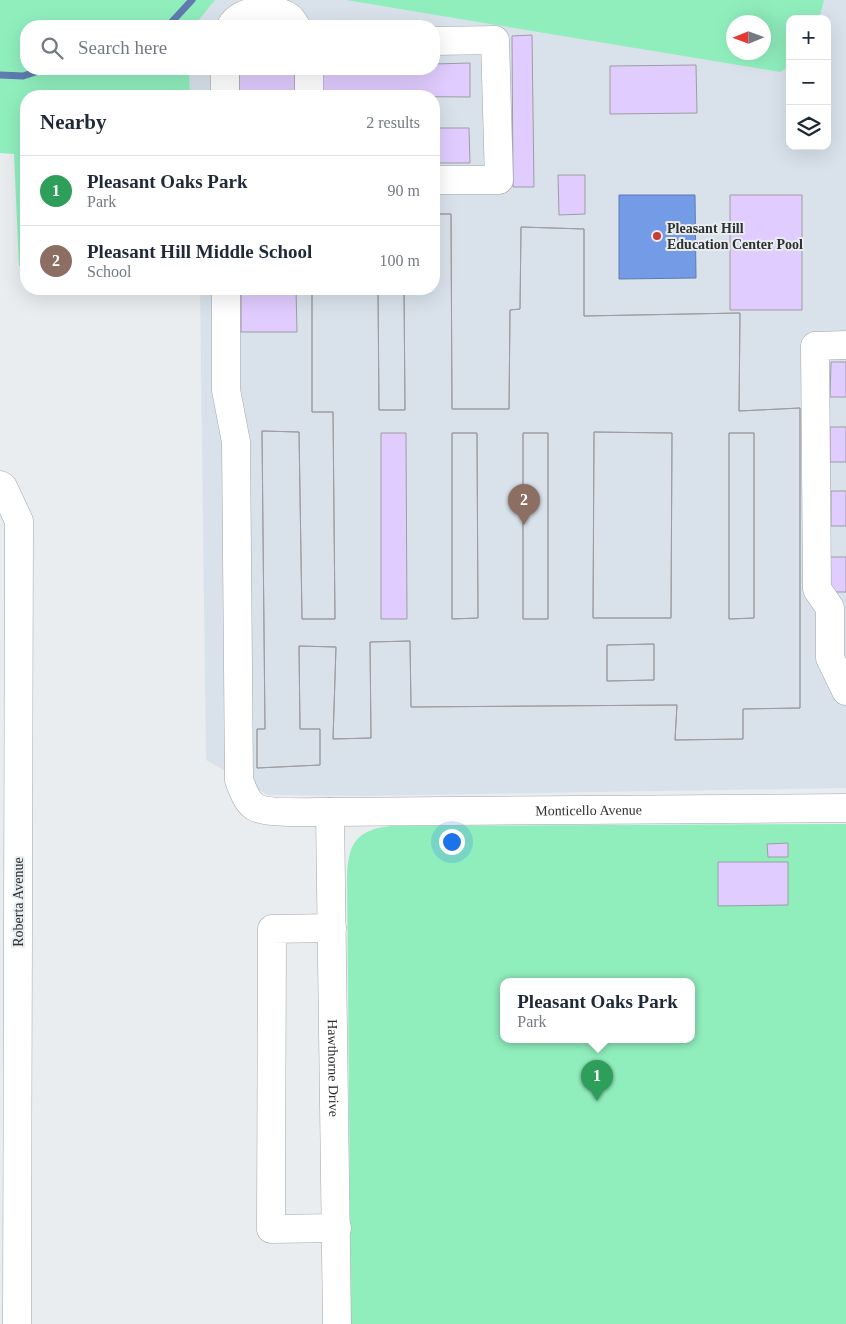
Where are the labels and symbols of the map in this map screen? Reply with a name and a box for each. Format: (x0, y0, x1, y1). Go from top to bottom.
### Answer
north arrow (726, 15, 771, 60)
place label: Pleasant Hill Education Center Pool (667, 221, 803, 252)
marker: Pleasant Hill Education Center Pool (651, 230, 663, 242)
pin: 2 (508, 484, 540, 525)
street label: Monticello Avenue (535, 803, 642, 818)
your location (439, 829, 465, 855)
street label: Roberta Avenue (11, 857, 26, 947)
street label: Hawthorne Drive (325, 1019, 341, 1117)
pin: 1 (581, 1060, 613, 1101)

